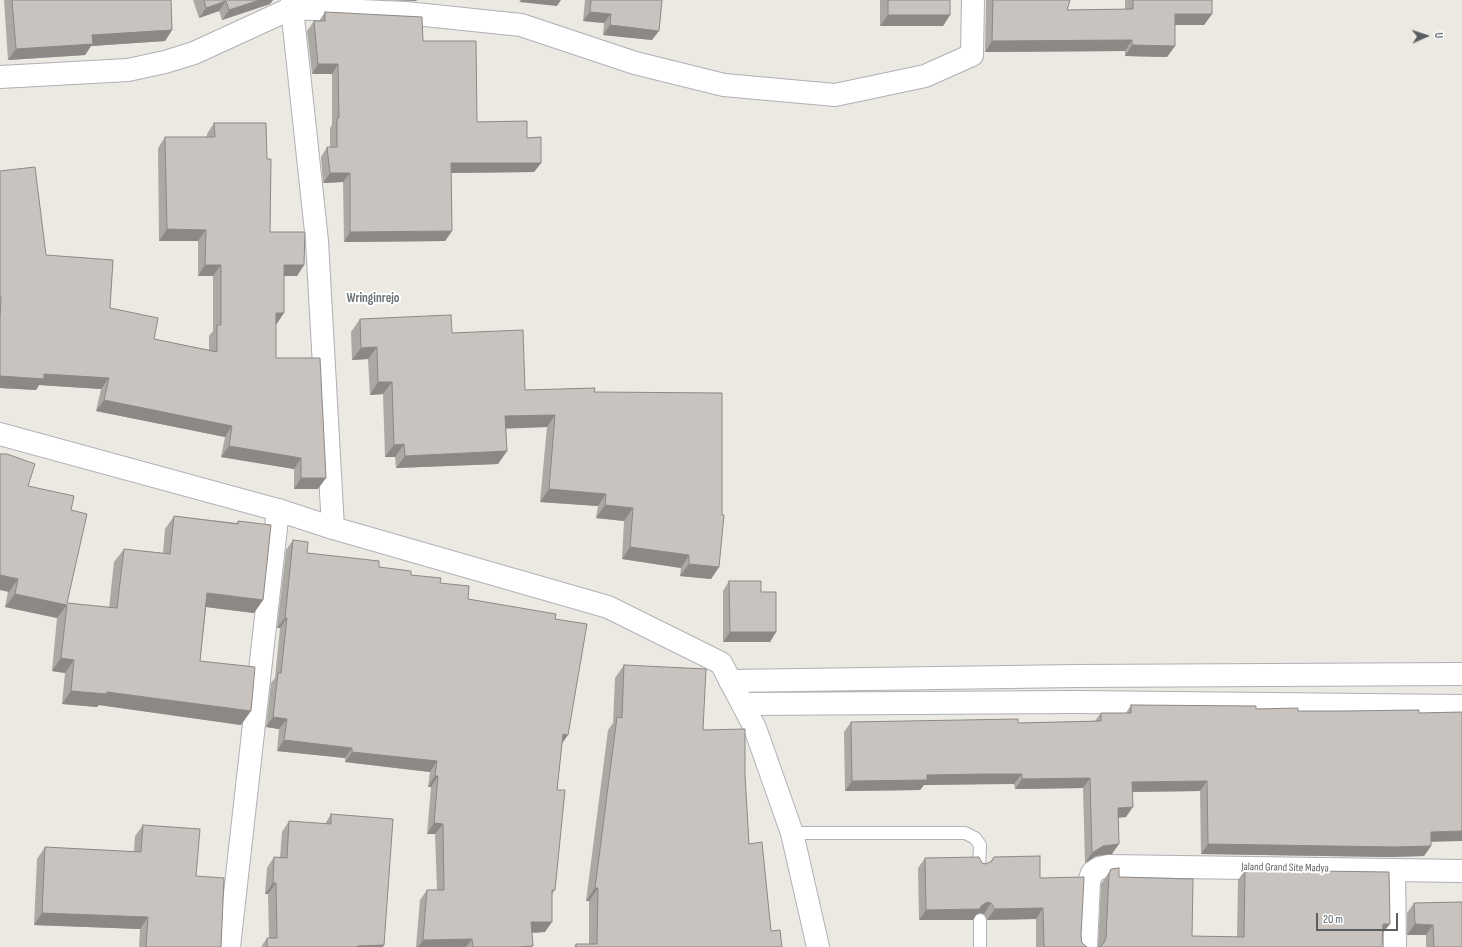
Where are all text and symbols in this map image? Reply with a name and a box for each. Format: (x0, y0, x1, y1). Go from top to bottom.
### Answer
north arrow (1406, 16, 1446, 56)
text: U (1432, 32, 1445, 39)
district label: Wringinrejo (347, 291, 399, 307)
street label: Jaland Grand Site Madya (1241, 861, 1329, 875)
scale bar (1318, 905, 1400, 931)
text: 20 m (1323, 912, 1343, 927)

